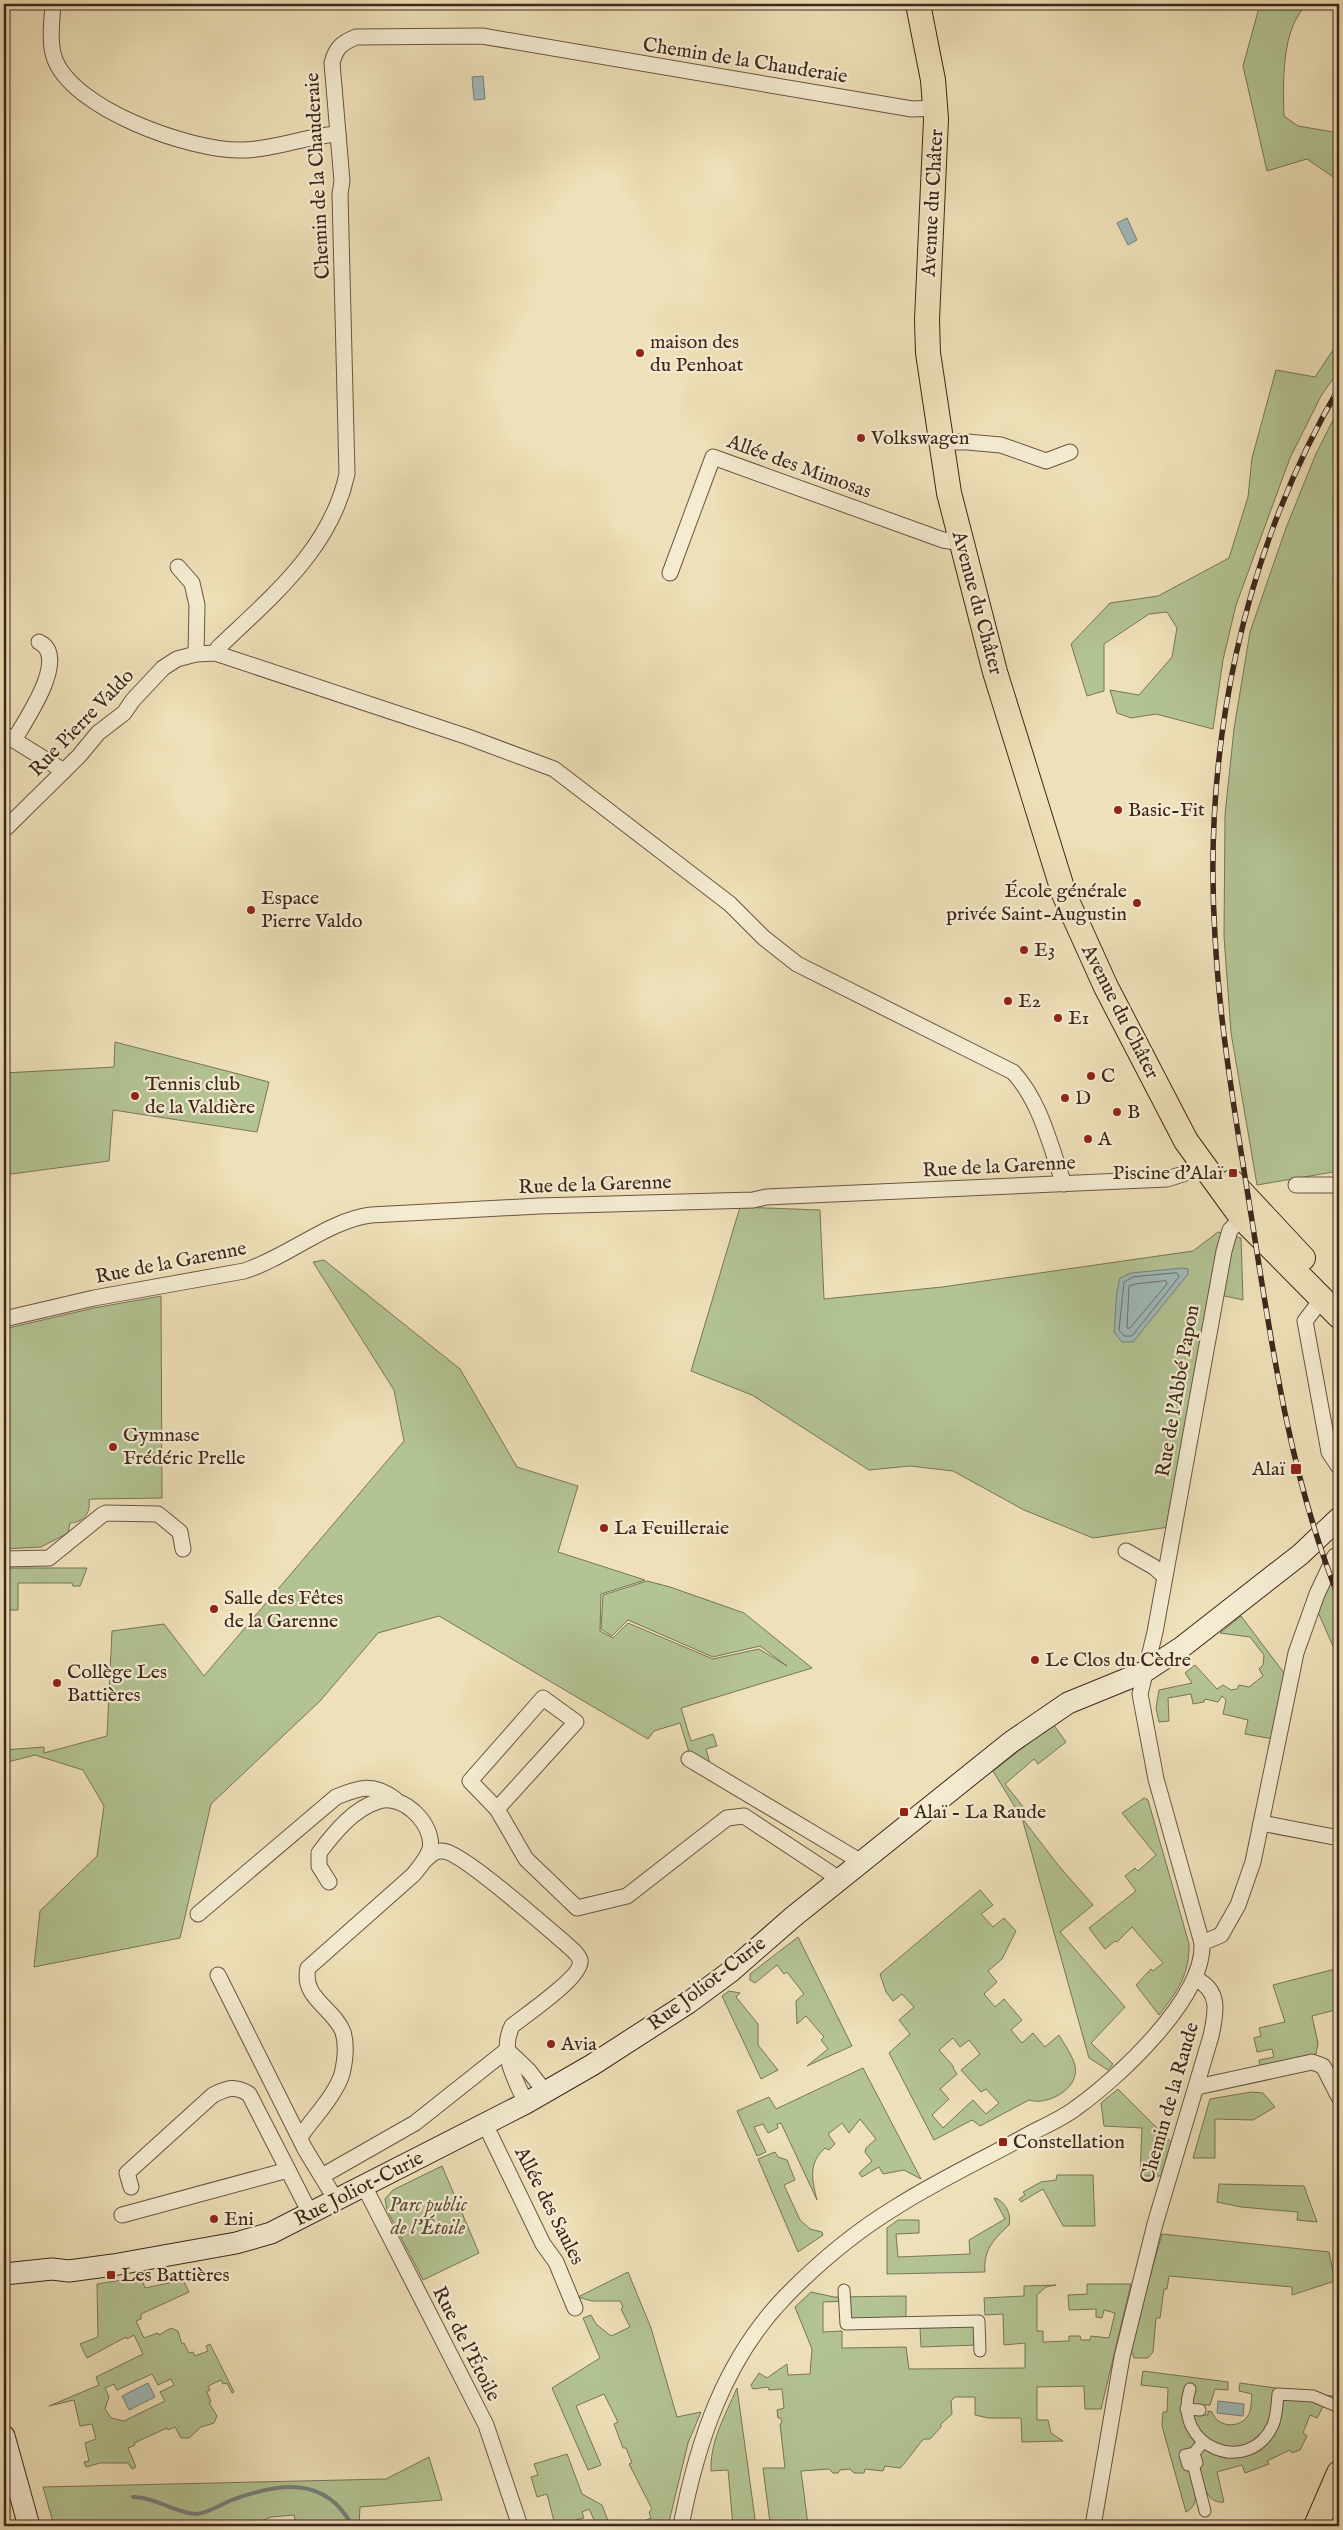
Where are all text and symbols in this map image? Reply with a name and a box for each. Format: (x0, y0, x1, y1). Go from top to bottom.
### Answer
street label: Chemin de la Chauderaie (641, 32, 849, 90)
street label: Chemin de la Chauderaie (300, 72, 336, 280)
street label: Avenue du Châter (917, 128, 949, 278)
place label: maison des du Penhoat (650, 330, 744, 378)
marker: maison des du Penhoat (634, 347, 646, 359)
place label: Volkswagen (870, 426, 970, 451)
street label: Allée des Mimosas (723, 429, 874, 505)
marker: Volkswagen (855, 432, 867, 444)
street label: Avenue du Châter (946, 527, 1008, 678)
street label: Rue Pierre Valdo (24, 664, 140, 782)
place label: Basic-Fit (1128, 798, 1205, 823)
marker: Basic-Fit (1112, 804, 1124, 816)
place label: École générale privée Saint-Augustin (946, 879, 1127, 927)
place label: Espace Pierre Valdo (261, 886, 363, 934)
marker: École générale privée Saint-Augustin (1131, 897, 1143, 909)
marker: Espace Pierre Valdo (245, 904, 257, 916)
place label: E3 (1034, 938, 1055, 963)
street label: Avenue du Châter (1076, 941, 1164, 1083)
marker: E3 (1018, 944, 1030, 956)
place label: E2 (1018, 989, 1041, 1014)
marker: E2 (1002, 995, 1014, 1007)
place label: E1 (1068, 1006, 1089, 1031)
marker: E1 (1052, 1012, 1064, 1024)
place label: C (1101, 1064, 1115, 1088)
marker: C (1085, 1070, 1097, 1082)
place label: Tennis club de la Valdière (145, 1072, 255, 1120)
place label: D (1075, 1086, 1091, 1111)
marker: Tennis club de la Valdière (129, 1090, 141, 1102)
marker: D (1059, 1092, 1071, 1104)
place label: B (1127, 1100, 1140, 1125)
marker: B (1111, 1106, 1123, 1118)
place label: A (1097, 1127, 1112, 1152)
marker: A (1082, 1133, 1094, 1145)
street label: Rue de la Garenne (922, 1151, 1076, 1183)
place label: Piscine d'Alaï (1113, 1161, 1224, 1186)
marker: Piscine d'Alaï (1227, 1167, 1239, 1179)
street label: Rue de la Garenne (518, 1170, 672, 1200)
street label: Rue de la Garenne (93, 1236, 249, 1290)
street label: Rue de l'Abbé Papon (1151, 1303, 1205, 1479)
place label: Gymnase Frédéric Prelle (123, 1423, 246, 1471)
marker: Gymnase Frédéric Prelle (107, 1441, 119, 1453)
place label: Alaï (1251, 1457, 1286, 1482)
marker: Alaï (1289, 1462, 1303, 1476)
place label: La Feuilleraie (614, 1516, 729, 1541)
marker: La Feuilleraie (598, 1522, 610, 1534)
place label: Salle des Fêtes de la Garenne (224, 1586, 343, 1634)
marker: Salle des Fêtes de la Garenne (208, 1603, 220, 1615)
place label: Le Clos du Cèdre (1045, 1648, 1191, 1673)
marker: Le Clos du Cèdre (1029, 1654, 1041, 1666)
place label: Collège Les Battières (67, 1660, 167, 1708)
marker: Collège Les Battières (51, 1677, 63, 1689)
place label: Alaï - La Raude (913, 1800, 1046, 1825)
marker: Alaï - La Raude (898, 1806, 910, 1818)
street label: Rue Joliot-Curie (643, 1931, 771, 2037)
street label: Chemin de la Raude (1135, 2019, 1205, 2187)
place label: Avia (560, 2032, 597, 2057)
marker: Avia (545, 2038, 557, 2050)
place label: Constellation (1013, 2130, 1125, 2155)
marker: Constellation (997, 2136, 1009, 2148)
street label: Allée des Saules (508, 2142, 589, 2269)
street label: Rue Joliot-Curie (290, 2146, 428, 2232)
park label: Parc public de l'Étoile (389, 2193, 468, 2241)
place label: Eni (224, 2207, 254, 2232)
marker: Eni (208, 2213, 220, 2225)
place label: Les Battières (121, 2263, 230, 2288)
marker: Les Battières (105, 2269, 117, 2281)
street label: Rue de l'Étoile (426, 2282, 506, 2406)

